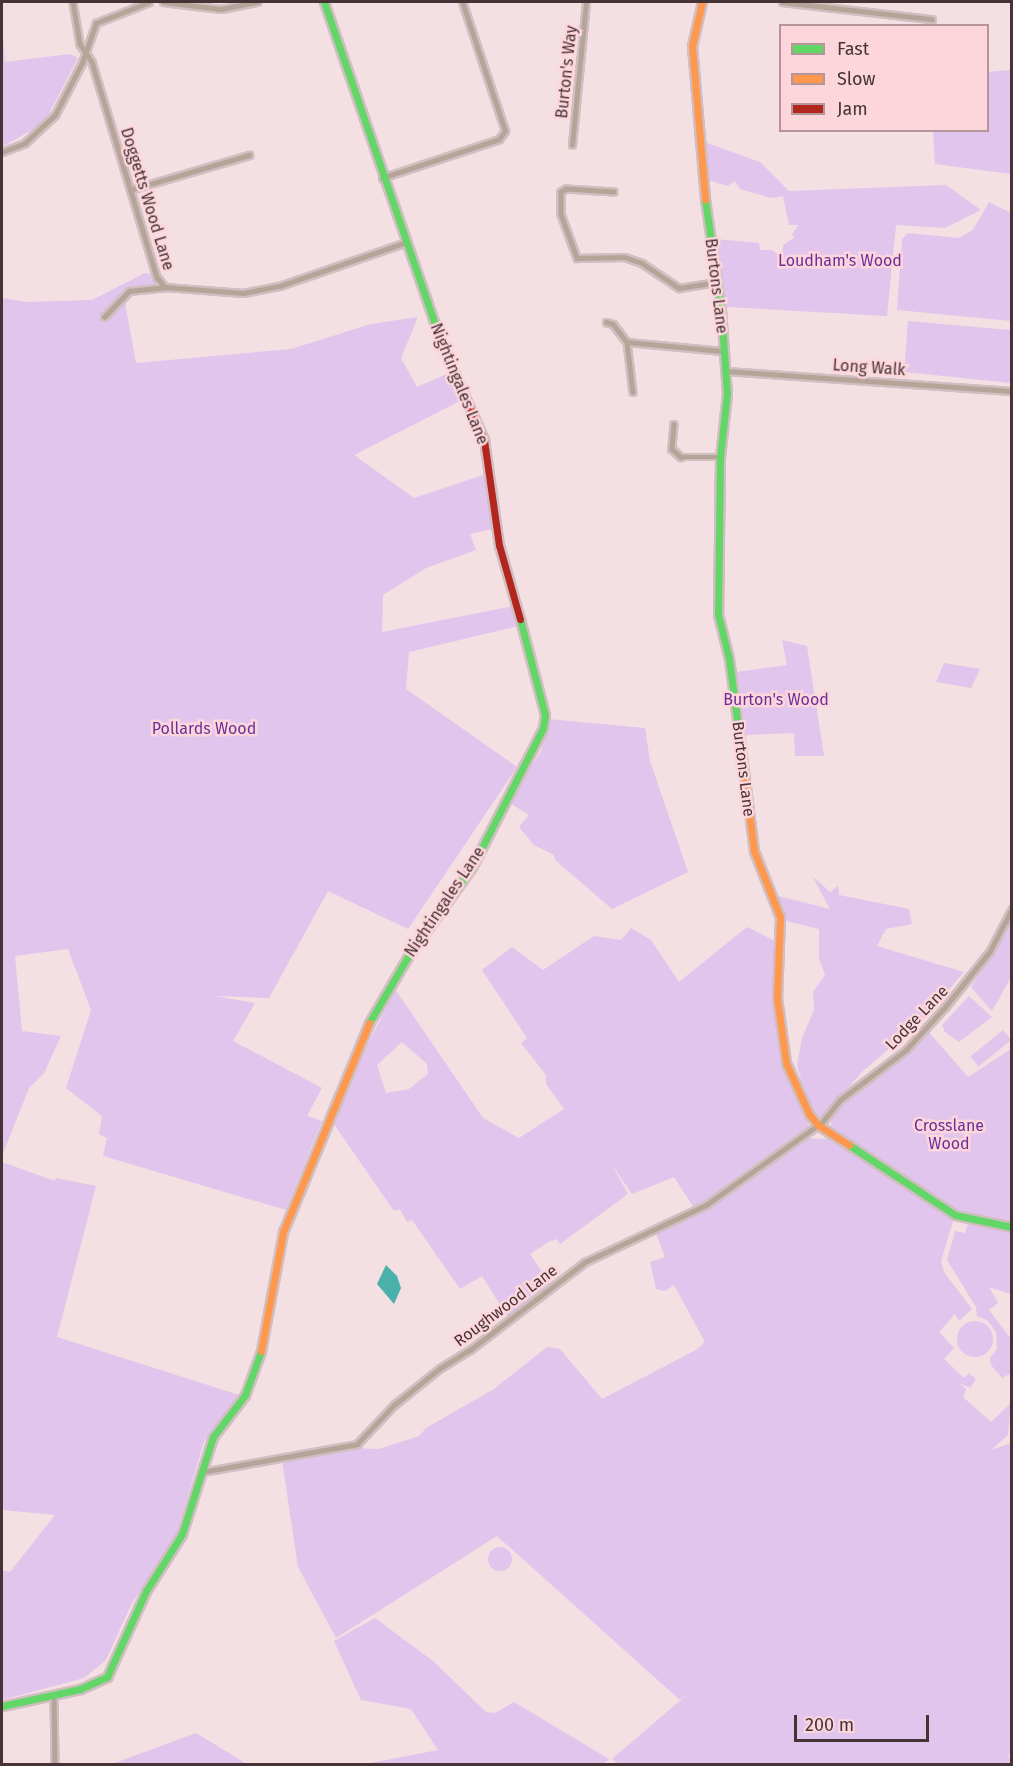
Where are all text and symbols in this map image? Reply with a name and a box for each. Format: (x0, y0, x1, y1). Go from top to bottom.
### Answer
legend (779, 24, 989, 132)
street label: Burton's Way (553, 25, 581, 119)
text: Fast (837, 38, 869, 60)
text: Slow (837, 68, 875, 90)
text: Jam (837, 98, 868, 120)
street label: Doggetts Wood Lane (116, 125, 178, 273)
street label: Burtons Lane (701, 237, 731, 335)
park label: Loudham's Wood (778, 251, 902, 271)
street label: Nightingales Lane (426, 321, 492, 447)
street label: Long Walk (832, 356, 906, 380)
park label: Burton's Wood (723, 690, 829, 710)
park label: Pollards Wood (152, 719, 256, 739)
street label: Burtons Lane (728, 720, 758, 818)
street label: Nightingales Lane (401, 843, 489, 961)
street label: Lodge Lane (882, 982, 952, 1054)
park label: Crosslane Wood (914, 1116, 984, 1154)
street label: Roughwood Lane (451, 1261, 561, 1351)
scale bar (797, 1703, 932, 1741)
text: 200 m (805, 1714, 854, 1736)

